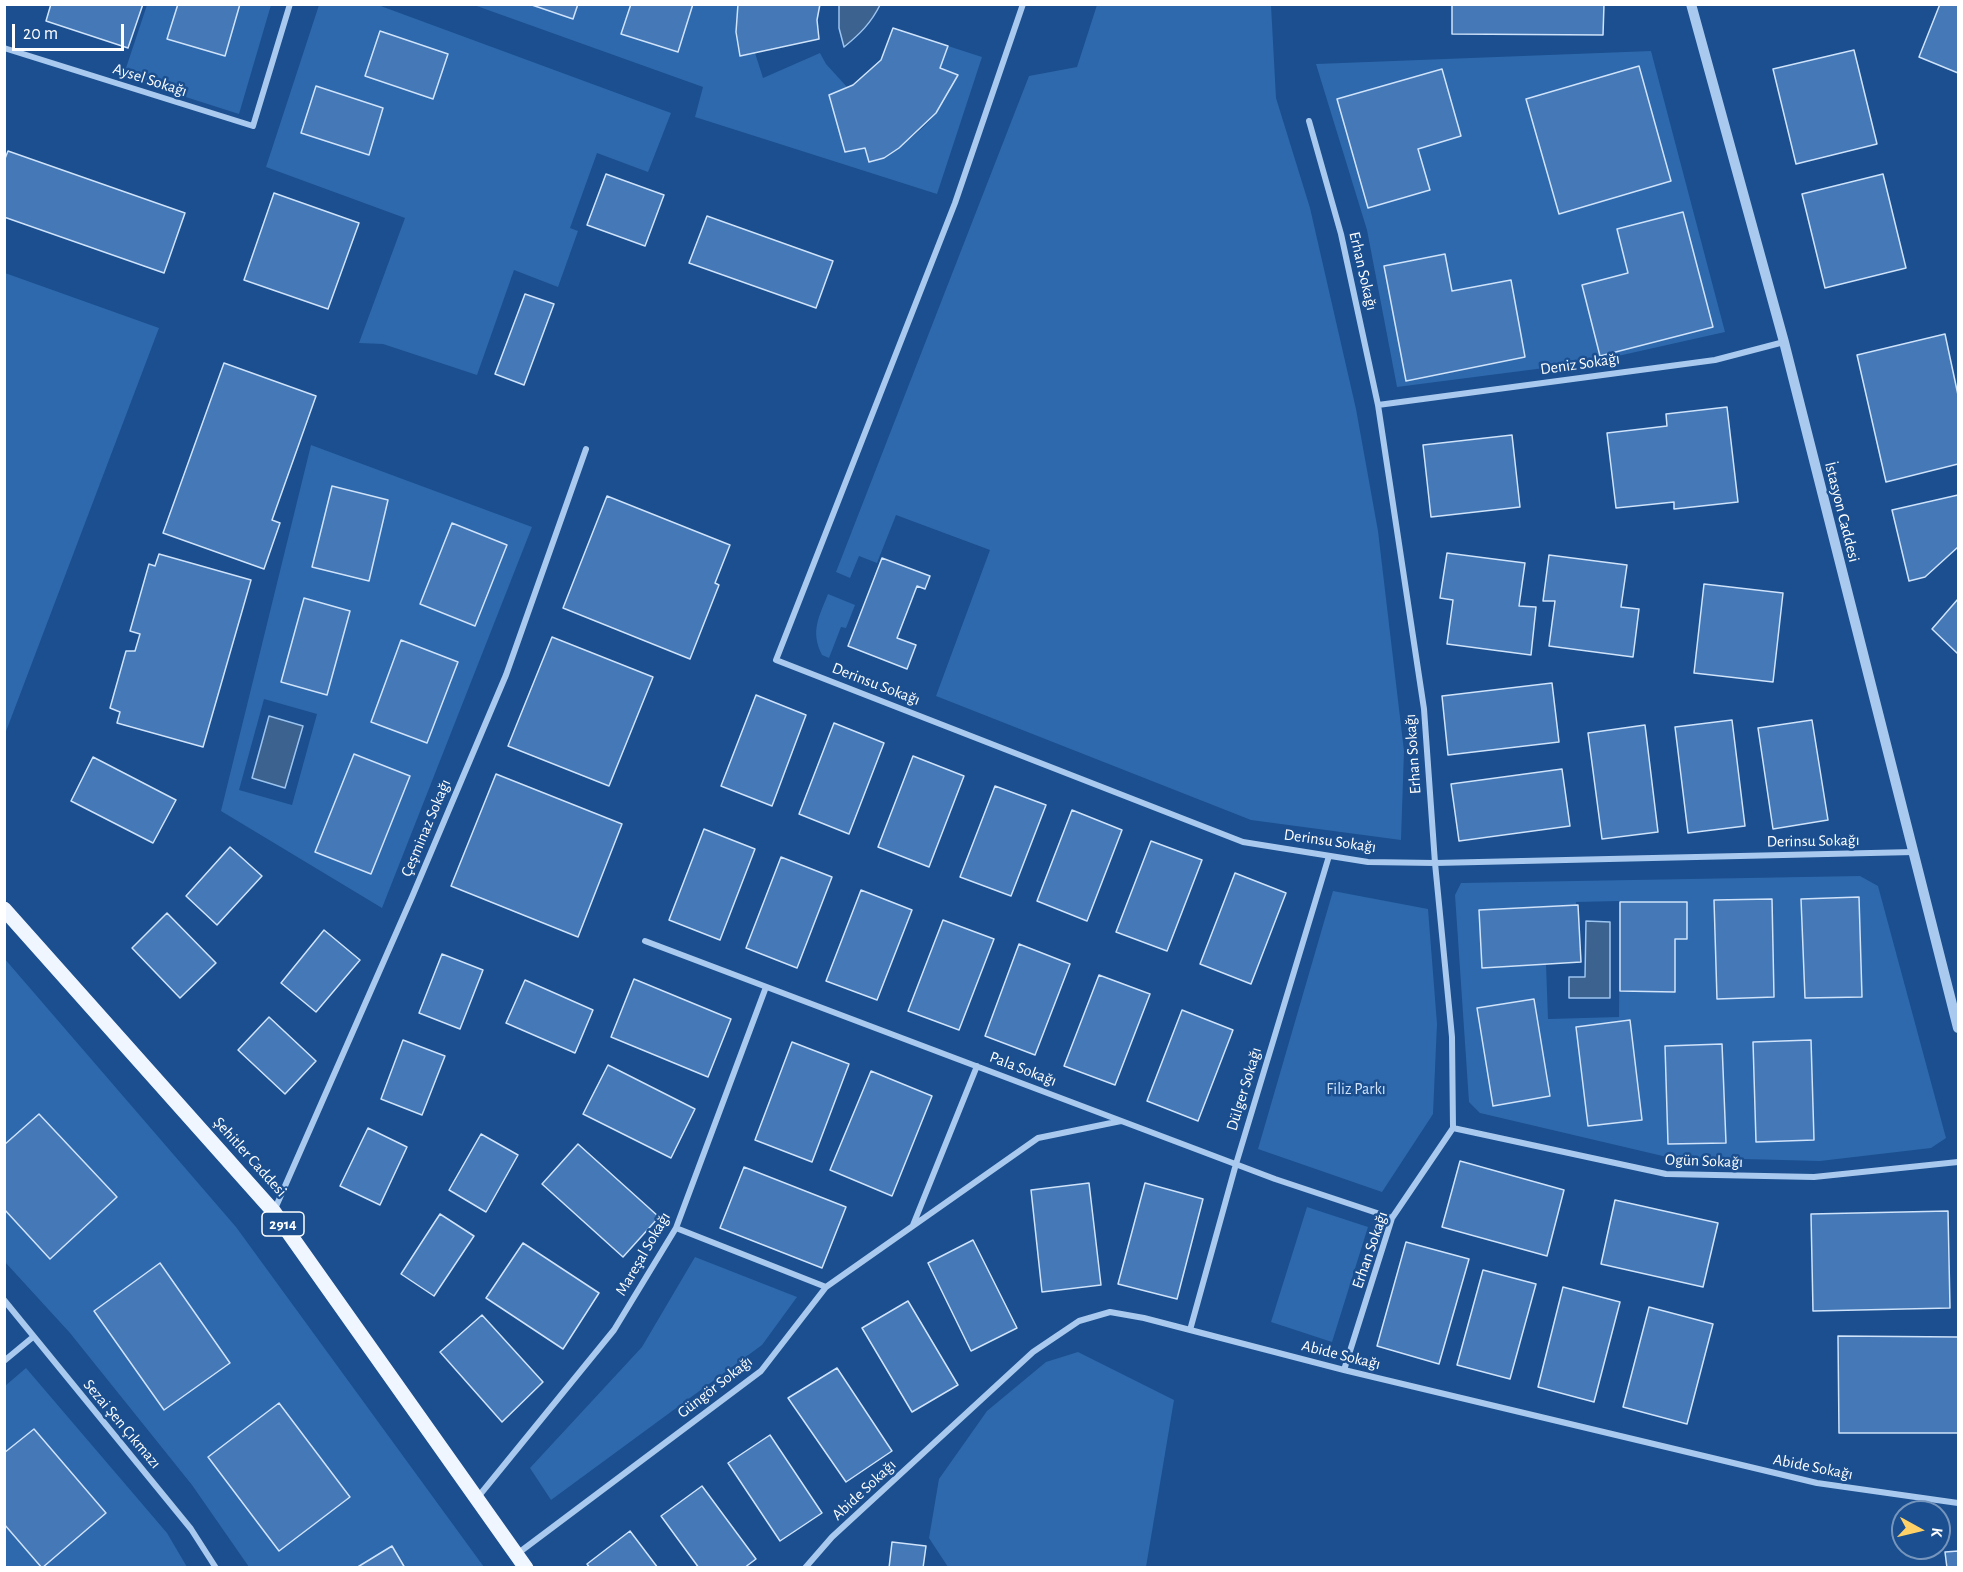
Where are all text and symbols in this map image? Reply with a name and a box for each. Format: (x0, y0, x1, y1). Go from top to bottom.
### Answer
scale bar (15, 12, 128, 50)
text: 20 m (23, 25, 58, 43)
street label: Aysel Sokağı (111, 59, 189, 101)
street label: Erhan Sokağı (1345, 230, 1381, 312)
street label: Deniz Sokağı (1539, 349, 1621, 379)
street label: İstasyon Caddesi (1820, 460, 1864, 564)
street label: Derinsu Sokağı (829, 658, 923, 710)
street label: Erhan Sokağı (1401, 713, 1425, 795)
street label: Çeşminaz Sokağı (397, 776, 455, 880)
street label: Derinsu Sokağı (1283, 825, 1377, 857)
street label: Derinsu Sokağı (1766, 831, 1860, 851)
street label: Dülger Sokağı (1222, 1045, 1266, 1133)
street label: Pala Sokağı (987, 1047, 1059, 1091)
park label: Filiz Parkı (1326, 1079, 1386, 1099)
street label: Şehitler Caddesi (209, 1113, 291, 1201)
street label: Ogün Sokağı (1665, 1150, 1743, 1172)
street label: Mareşal Sokağı (611, 1209, 675, 1299)
street label: Erhan Sokağı (1348, 1209, 1392, 1291)
road number: 2914 (262, 1212, 304, 1236)
street label: Abide Sokağı (1299, 1336, 1383, 1374)
street label: Güngör Sokağı (674, 1352, 756, 1422)
street label: Sezai Şen Çıkmazı (79, 1375, 165, 1473)
street label: Abide Sokağı (1772, 1450, 1854, 1484)
street label: Abide Sokağı (828, 1455, 900, 1525)
north arrow (1891, 1500, 1951, 1560)
text: K (1928, 1526, 1945, 1538)

